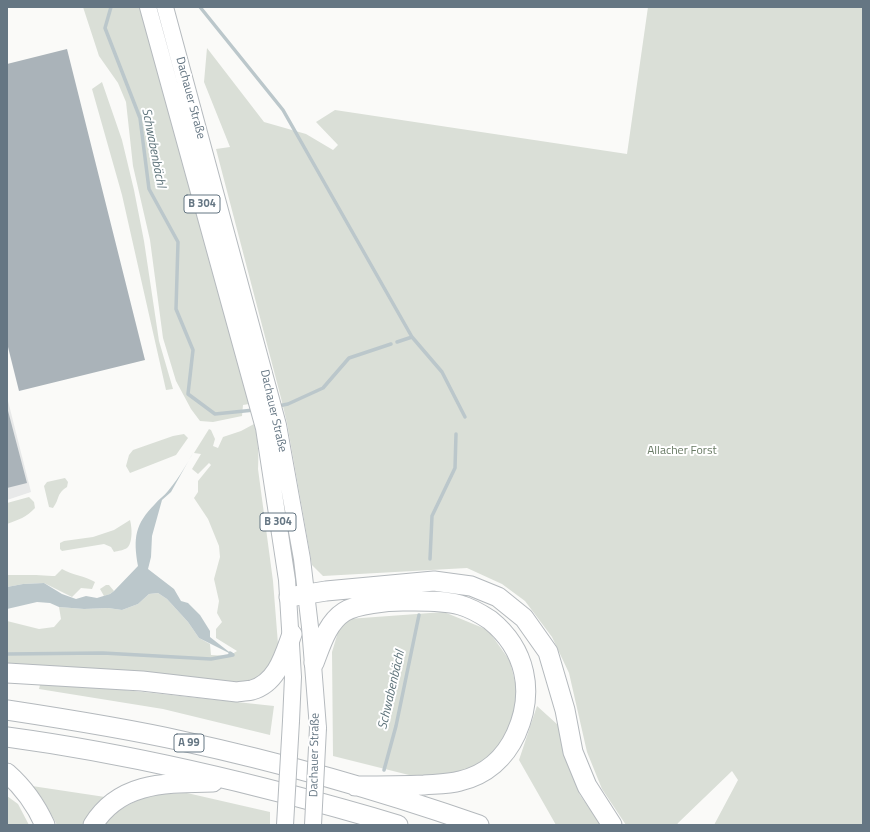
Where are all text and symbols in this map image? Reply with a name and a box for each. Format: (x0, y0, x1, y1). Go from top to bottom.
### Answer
street label: Dachauer Straße (172, 55, 208, 141)
water label: Schwabenbächl (138, 107, 168, 189)
road number: B 304 (184, 195, 220, 213)
street label: Dachauer Straße (256, 368, 290, 454)
park label: Allacher Forst (647, 444, 717, 458)
road number: B 304 (260, 513, 296, 531)
water label: Schwabenbächl (375, 649, 409, 731)
street label: Dachauer Straße (307, 713, 323, 797)
road number: A 99 (174, 734, 204, 752)

